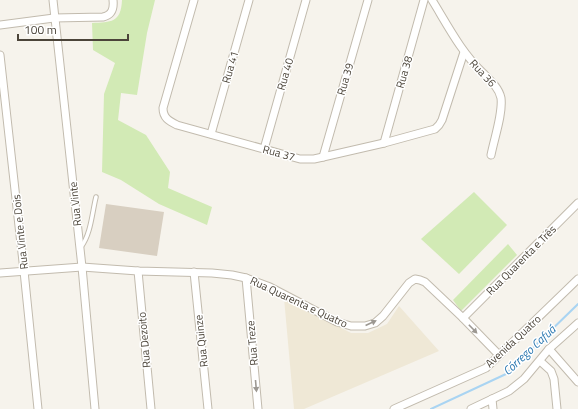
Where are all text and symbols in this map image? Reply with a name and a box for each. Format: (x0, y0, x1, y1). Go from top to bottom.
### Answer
scale bar (18, 16, 128, 42)
text: 100 m (24, 20, 57, 39)
street label: Rua 41 (218, 49, 242, 85)
street label: Rua 38 (392, 54, 416, 90)
street label: Rua 40 (273, 56, 297, 92)
street label: Rua 36 (466, 56, 500, 90)
street label: Rua 39 (333, 61, 357, 97)
street label: Rua 37 (261, 141, 297, 165)
street label: Rua Vinte (65, 181, 85, 227)
street label: Rua Vinte e Dois (8, 194, 32, 270)
street label: Rua Quarenta e Três (482, 221, 560, 299)
street label: Rua Quarenta e Quatro (248, 272, 351, 332)
street label: Rua Dezoito (134, 311, 154, 369)
street label: Avenida Quatro (482, 311, 545, 371)
street label: Rua Quinze (190, 314, 212, 368)
street label: Rua Treze (242, 319, 262, 366)
one-way arrow (366, 320, 377, 326)
water label: Córrego Cafuá (498, 320, 561, 380)
one-way arrow (468, 324, 478, 334)
one-way arrow (252, 380, 259, 392)

